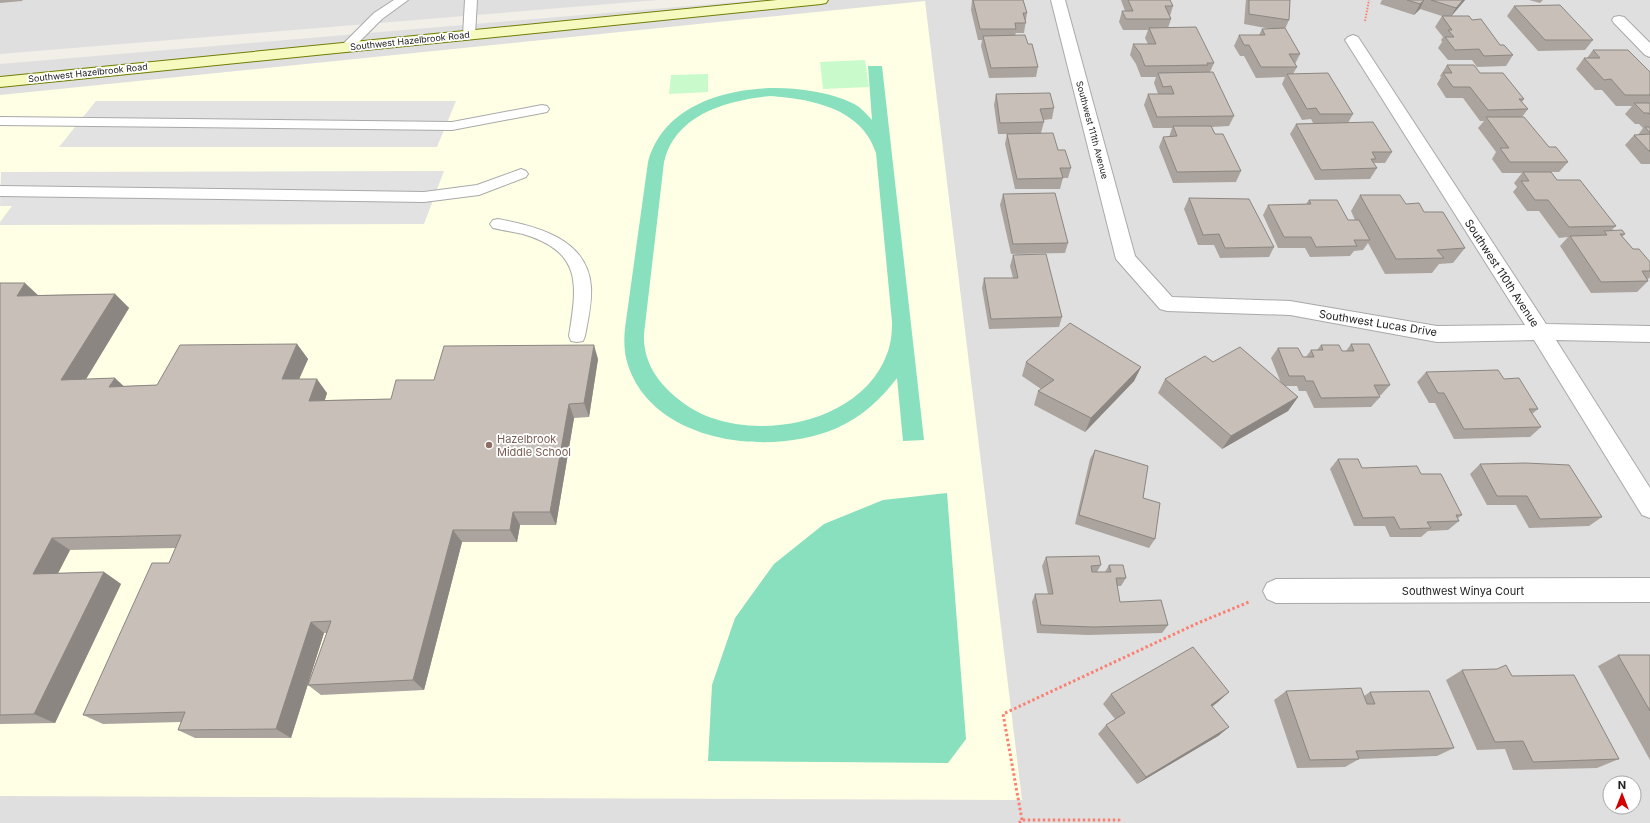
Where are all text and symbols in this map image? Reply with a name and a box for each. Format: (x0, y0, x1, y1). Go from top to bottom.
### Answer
street label: Southwest Hazelbrook Road (350, 29, 470, 52)
street label: Southwest Hazelbrook Road (28, 61, 148, 84)
street label: Southwest 111th Avenue (1074, 80, 1111, 180)
street label: Southwest 110th Avenue (1462, 216, 1542, 330)
street label: Southwest Lucas Drive (1318, 307, 1438, 339)
place label: Hazelbrook Middle School (497, 432, 571, 459)
marker: Hazelbrook Middle School (484, 440, 494, 450)
street label: Southwest Winya Court (1402, 584, 1525, 598)
north arrow (1602, 775, 1642, 815)
text: N (1618, 778, 1626, 792)

